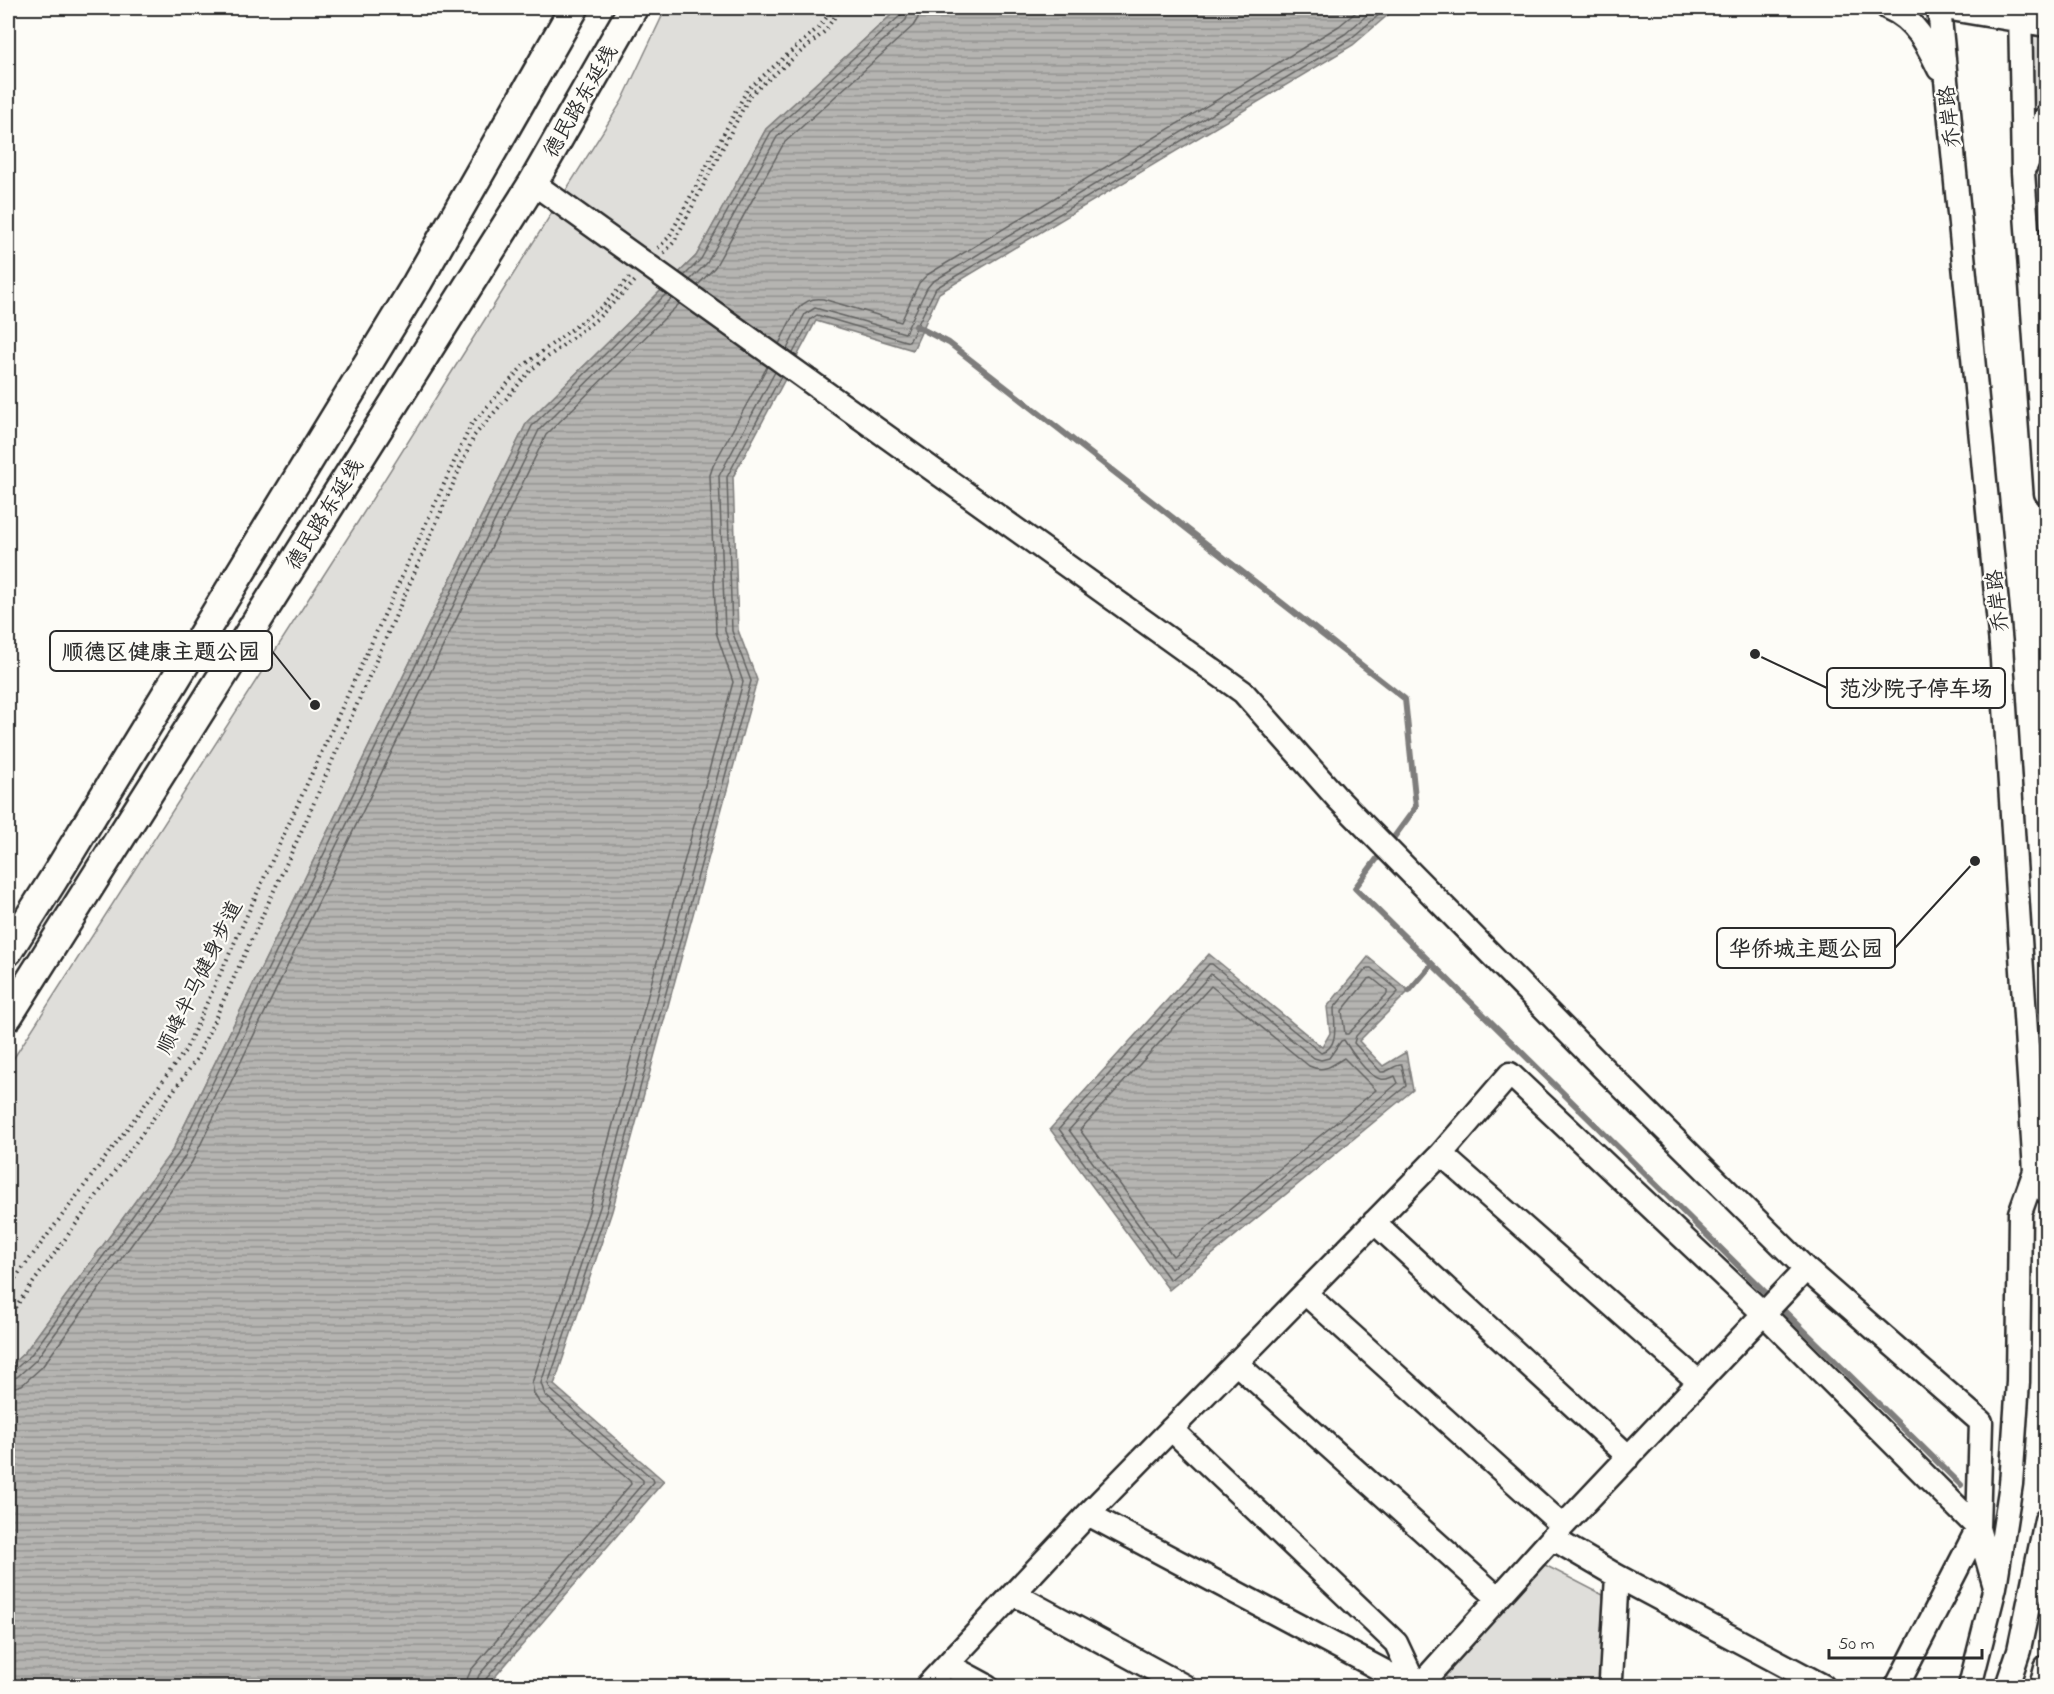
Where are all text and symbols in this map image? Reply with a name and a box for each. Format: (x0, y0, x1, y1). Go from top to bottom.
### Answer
street label: 德民路东延线 (537, 40, 626, 164)
street label: 乔岸路 (1933, 84, 1969, 150)
street label: 德民路东延线 (280, 454, 372, 576)
street label: 乔岸路 (1981, 568, 2017, 634)
callout: 顺德区健康主题公园 (50, 631, 272, 671)
text: 顺德区健康主题公园 (62, 638, 260, 670)
callout: 范沙院子停车场 (1827, 668, 2005, 708)
text: 范沙院子停车场 (1839, 675, 1993, 707)
street label: 顺峰半马健身步道 (150, 896, 251, 1060)
callout: 华侨城主题公园 (1717, 928, 1895, 968)
text: 华侨城主题公园 (1729, 935, 1883, 967)
scale bar (1829, 1622, 1982, 1660)
text: 50 m (1838, 1632, 1875, 1658)

